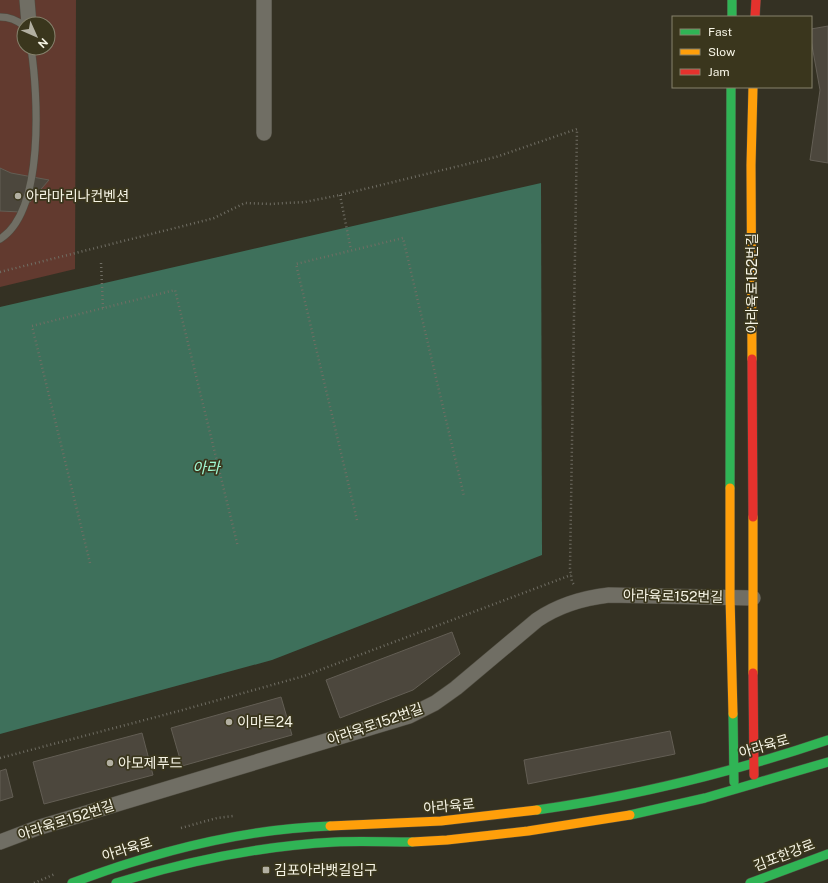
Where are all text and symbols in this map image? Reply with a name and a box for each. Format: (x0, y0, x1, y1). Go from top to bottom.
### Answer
north arrow (16, 16, 56, 56)
legend (672, 16, 812, 88)
text: Fast (708, 25, 733, 39)
text: N (36, 36, 50, 50)
text: Slow (708, 45, 736, 59)
text: Jam (708, 65, 730, 79)
place label: 아라마리나컨벤션 (26, 188, 129, 204)
marker: 아라마리나컨벤션 (13, 191, 23, 201)
street label: 아라육로152번길 (744, 233, 760, 333)
water label: 아라 (192, 459, 222, 476)
street label: 아라육로152번길 (623, 587, 723, 605)
street label: 아라육로152번길 (325, 700, 425, 748)
place label: 이마트24 (237, 714, 293, 730)
marker: 이마트24 (224, 717, 234, 727)
street label: 아라육로 (737, 731, 791, 761)
place label: 아모제푸드 (118, 755, 183, 771)
marker: 아모제푸드 (105, 758, 115, 768)
street label: 아라육로 (423, 796, 475, 816)
street label: 아라육로152번길 (16, 797, 116, 843)
street label: 아라육로 (100, 834, 154, 864)
street label: 김포한강로 (751, 836, 817, 874)
place label: 김포아라뱃길입구 (274, 862, 377, 878)
marker: 김포아라뱃길입구 (261, 865, 271, 875)

